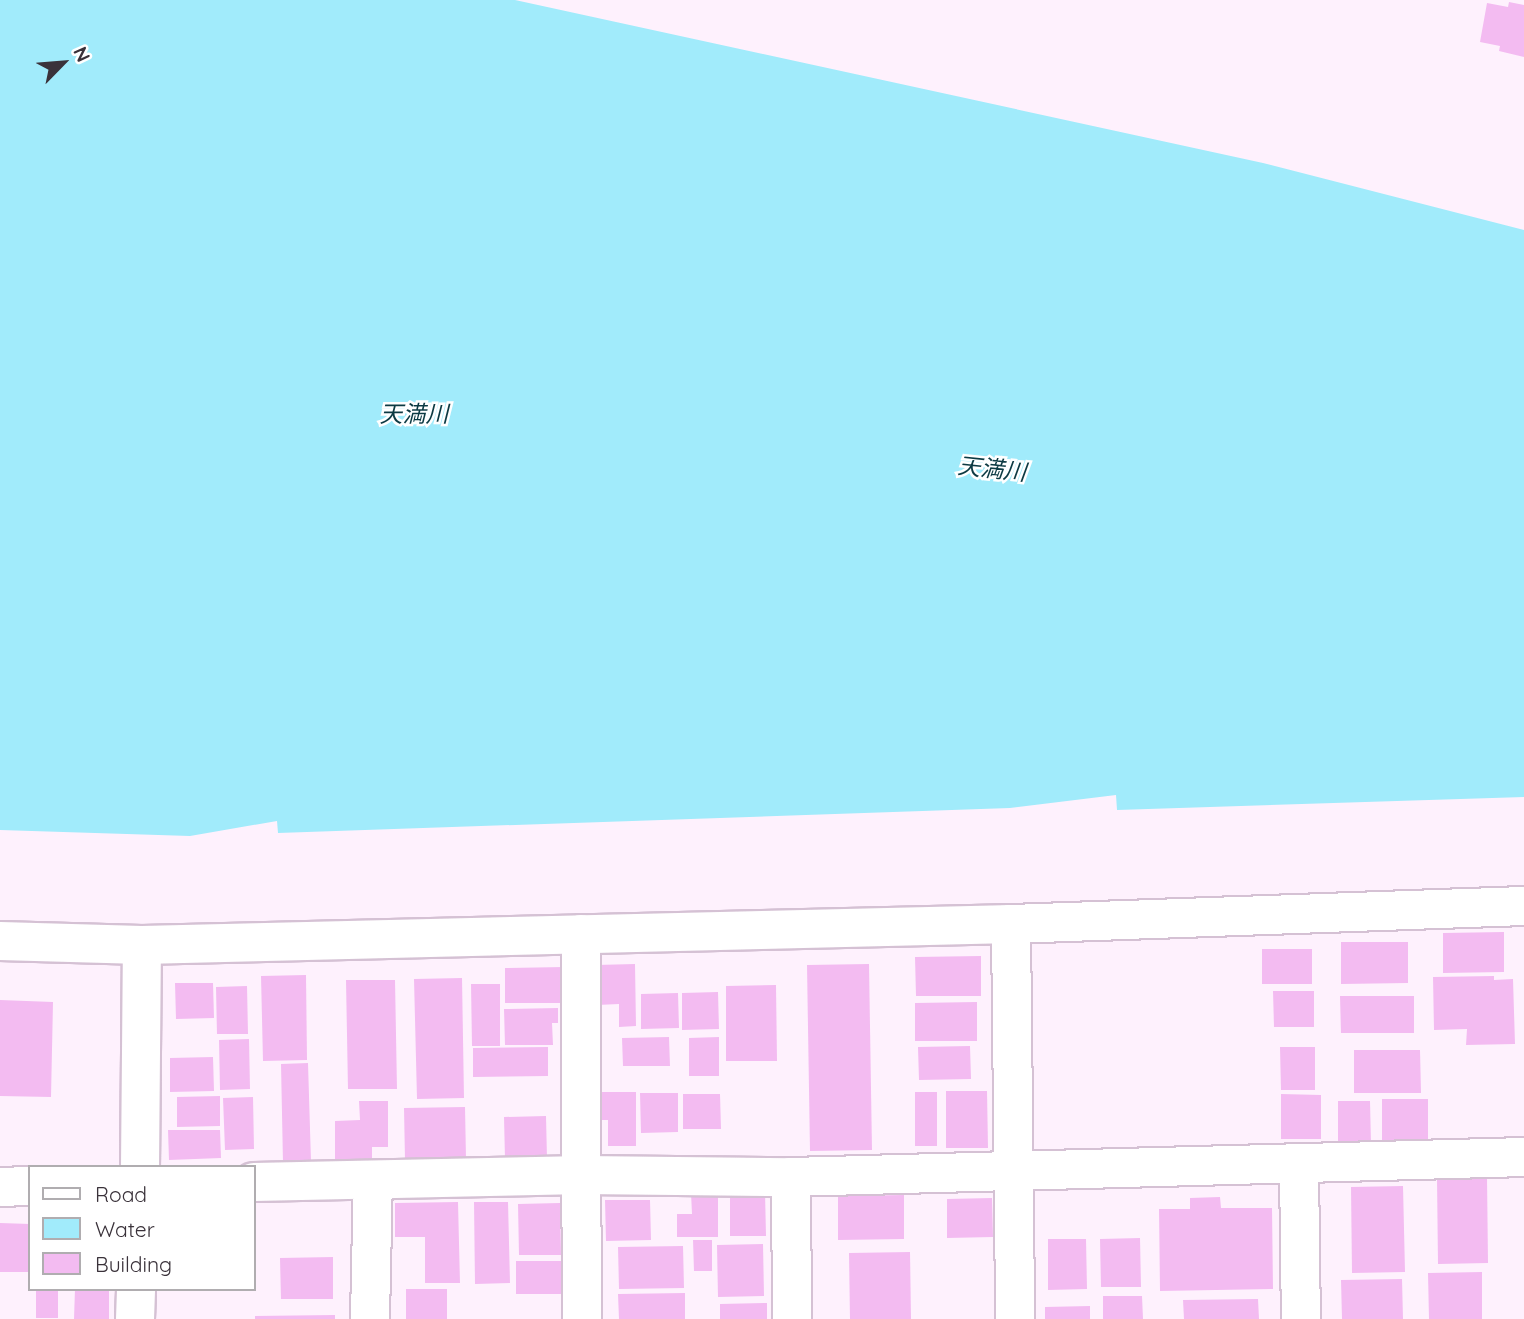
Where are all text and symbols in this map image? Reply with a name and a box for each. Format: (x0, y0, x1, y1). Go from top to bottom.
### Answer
north arrow (28, 28, 98, 98)
text: N (68, 43, 96, 66)
water label: 天満川 (380, 400, 448, 428)
water label: 天満川 (956, 452, 1028, 486)
legend (28, 1165, 256, 1291)
text: Road (95, 1181, 147, 1207)
text: Water (95, 1216, 155, 1242)
text: Building (95, 1251, 172, 1277)

